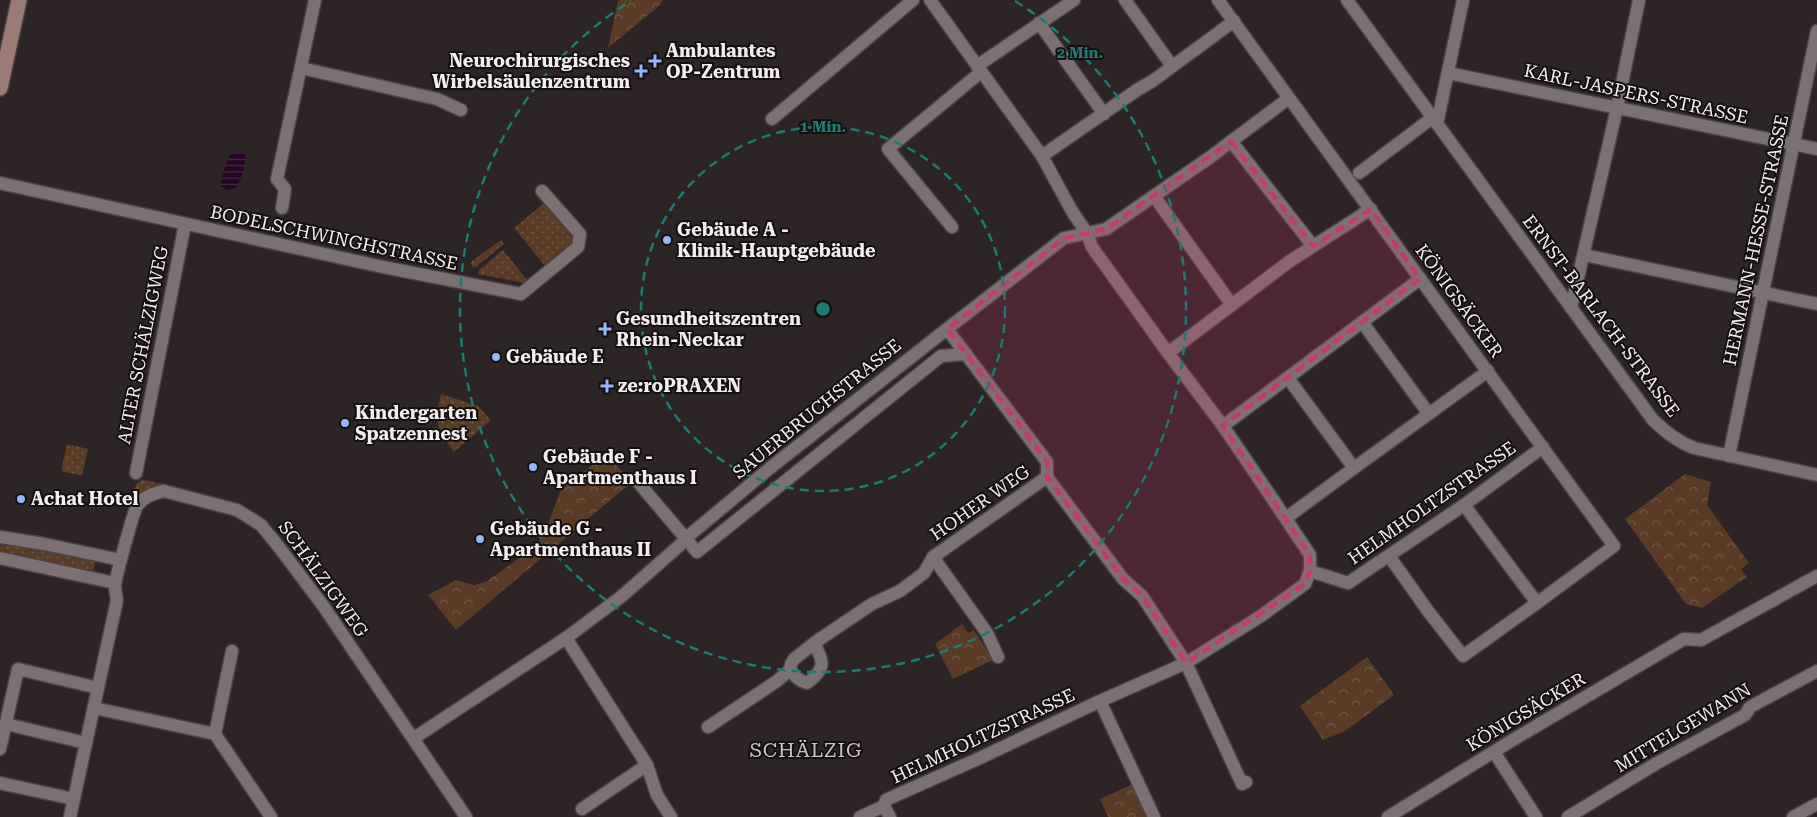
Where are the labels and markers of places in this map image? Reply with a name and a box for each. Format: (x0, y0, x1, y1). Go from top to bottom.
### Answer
place label: Ambulantes OP-Zentrum (666, 40, 781, 82)
place label: Neurochirurgisches Wirbelsäulenzentrum (432, 50, 631, 92)
marker: Ambulantes OP-Zentrum (648, 54, 662, 68)
marker: Neurochirurgisches Wirbelsäulenzentrum (634, 64, 648, 78)
place label: Gebäude A - Klinik-Hauptgebäude (677, 219, 876, 261)
marker: Gebäude A - Klinik-Hauptgebäude (661, 234, 673, 246)
centre of rings (814, 300, 832, 318)
place label: Gesundheitszentren Rhein-Neckar (616, 308, 801, 350)
marker: Gesundheitszentren Rhein-Neckar (598, 322, 612, 336)
place label: Gebäude E (506, 346, 604, 367)
marker: Gebäude E (490, 351, 502, 363)
place label: ze:roPRAXEN (618, 375, 741, 396)
marker: ze:roPRAXEN (600, 379, 614, 393)
place label: Kindergarten Spatzennest (355, 402, 477, 444)
marker: Kindergarten Spatzennest (339, 417, 351, 429)
place label: Gebäude F - Apartmenthaus I (543, 446, 697, 488)
marker: Gebäude F - Apartmenthaus I (527, 461, 539, 473)
place label: Achat Hotel (31, 488, 138, 509)
marker: Achat Hotel (15, 493, 27, 505)
place label: Gebäude G - Apartmenthaus II (490, 518, 651, 560)
marker: Gebäude G - Apartmenthaus II (474, 533, 486, 545)

